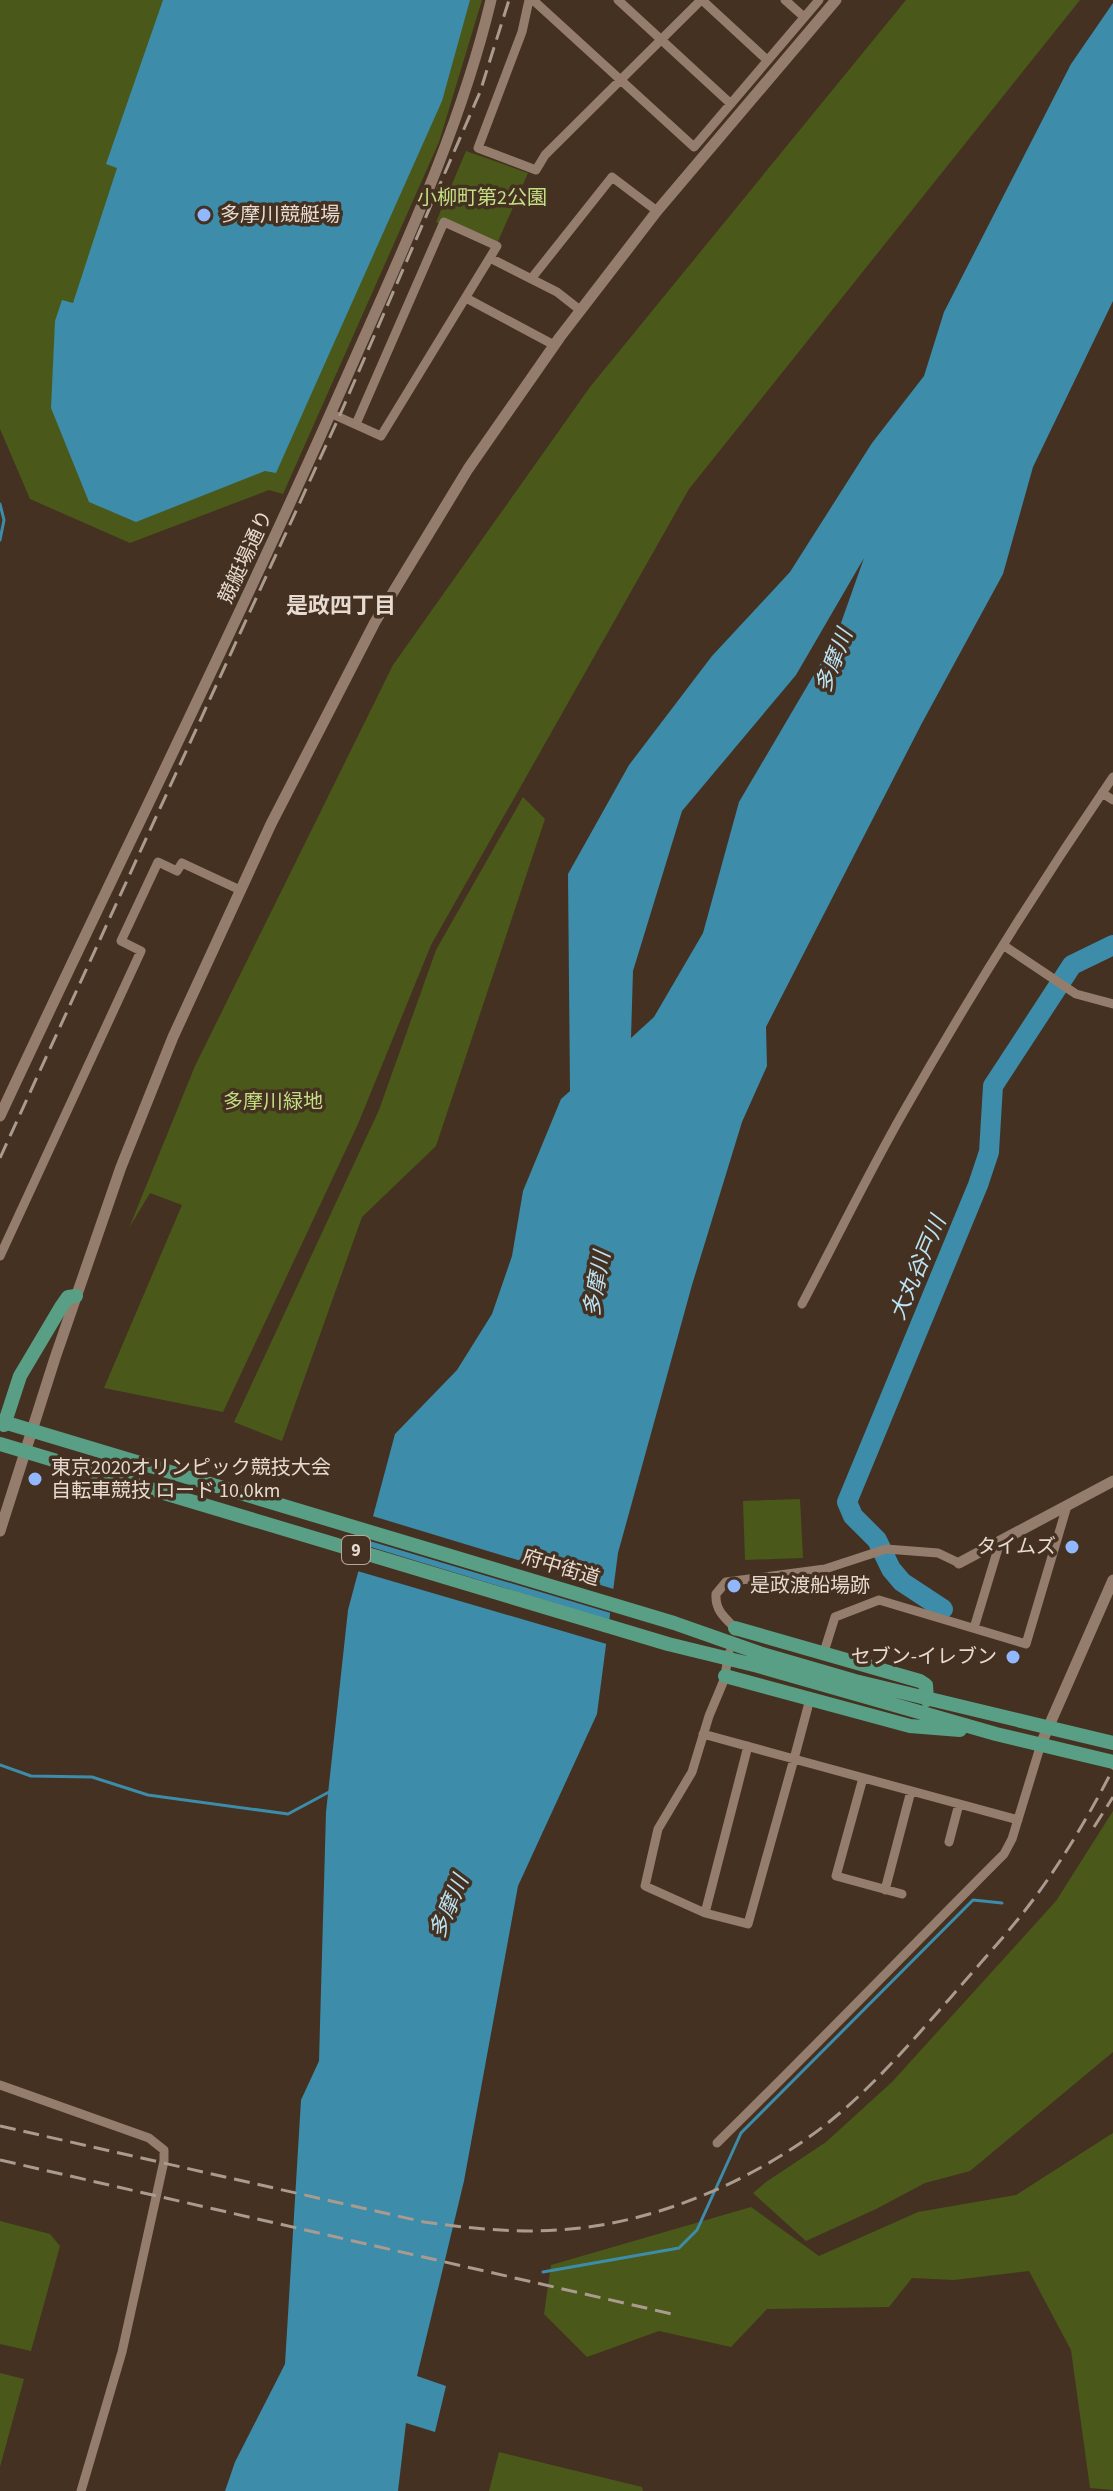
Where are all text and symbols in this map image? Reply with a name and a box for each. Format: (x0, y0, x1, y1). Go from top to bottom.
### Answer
park label: 小柳町第2公園 (417, 184, 547, 212)
place label: 多摩川競艇場 (220, 201, 340, 229)
marker: 多摩川競艇場 (195, 206, 213, 224)
street label: 競艇場通り (212, 506, 280, 608)
district label: 是政四丁目 (286, 590, 396, 622)
water label: 多摩川 (807, 623, 861, 698)
park label: 多摩川緑地 (223, 1088, 323, 1116)
water label: 大丸谷戸川 (882, 1209, 955, 1325)
water label: 多摩川 (576, 1247, 619, 1319)
place label: 東京2020オリンピック競技大会 自転車競技 ロード 10.0km (51, 1454, 331, 1505)
marker: 東京2020オリンピック競技大会 自転車競技 ロード 10.0km (26, 1470, 44, 1488)
place label: タイムズ (976, 1533, 1056, 1561)
road number: 9 (342, 1536, 370, 1564)
marker: タイムズ (1063, 1538, 1081, 1556)
street label: 府中街道 (519, 1543, 603, 1593)
place label: 是政渡船場跡 (750, 1572, 870, 1600)
marker: 是政渡船場跡 (725, 1577, 743, 1595)
place label: セブン-イレブン (851, 1643, 997, 1671)
marker: セブン-イレブン (1004, 1648, 1022, 1666)
water label: 多摩川 (421, 1869, 477, 1944)

